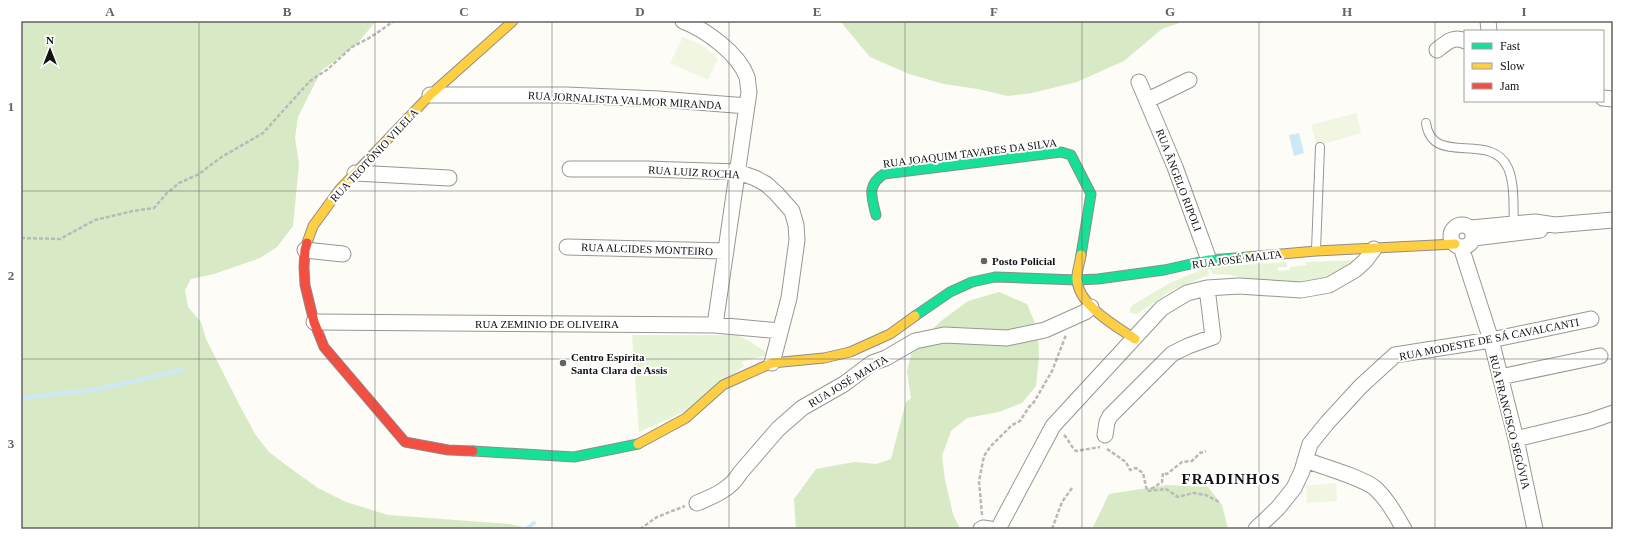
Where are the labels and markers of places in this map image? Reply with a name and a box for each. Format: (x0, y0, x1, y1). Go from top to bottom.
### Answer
place label: Posto Policial (992, 255, 1055, 267)
marker: Posto Policial (979, 256, 989, 266)
place label: Centro Espírita Santa Clara de Assis (571, 351, 668, 376)
marker: Centro Espírita Santa Clara de Assis (558, 358, 568, 368)

